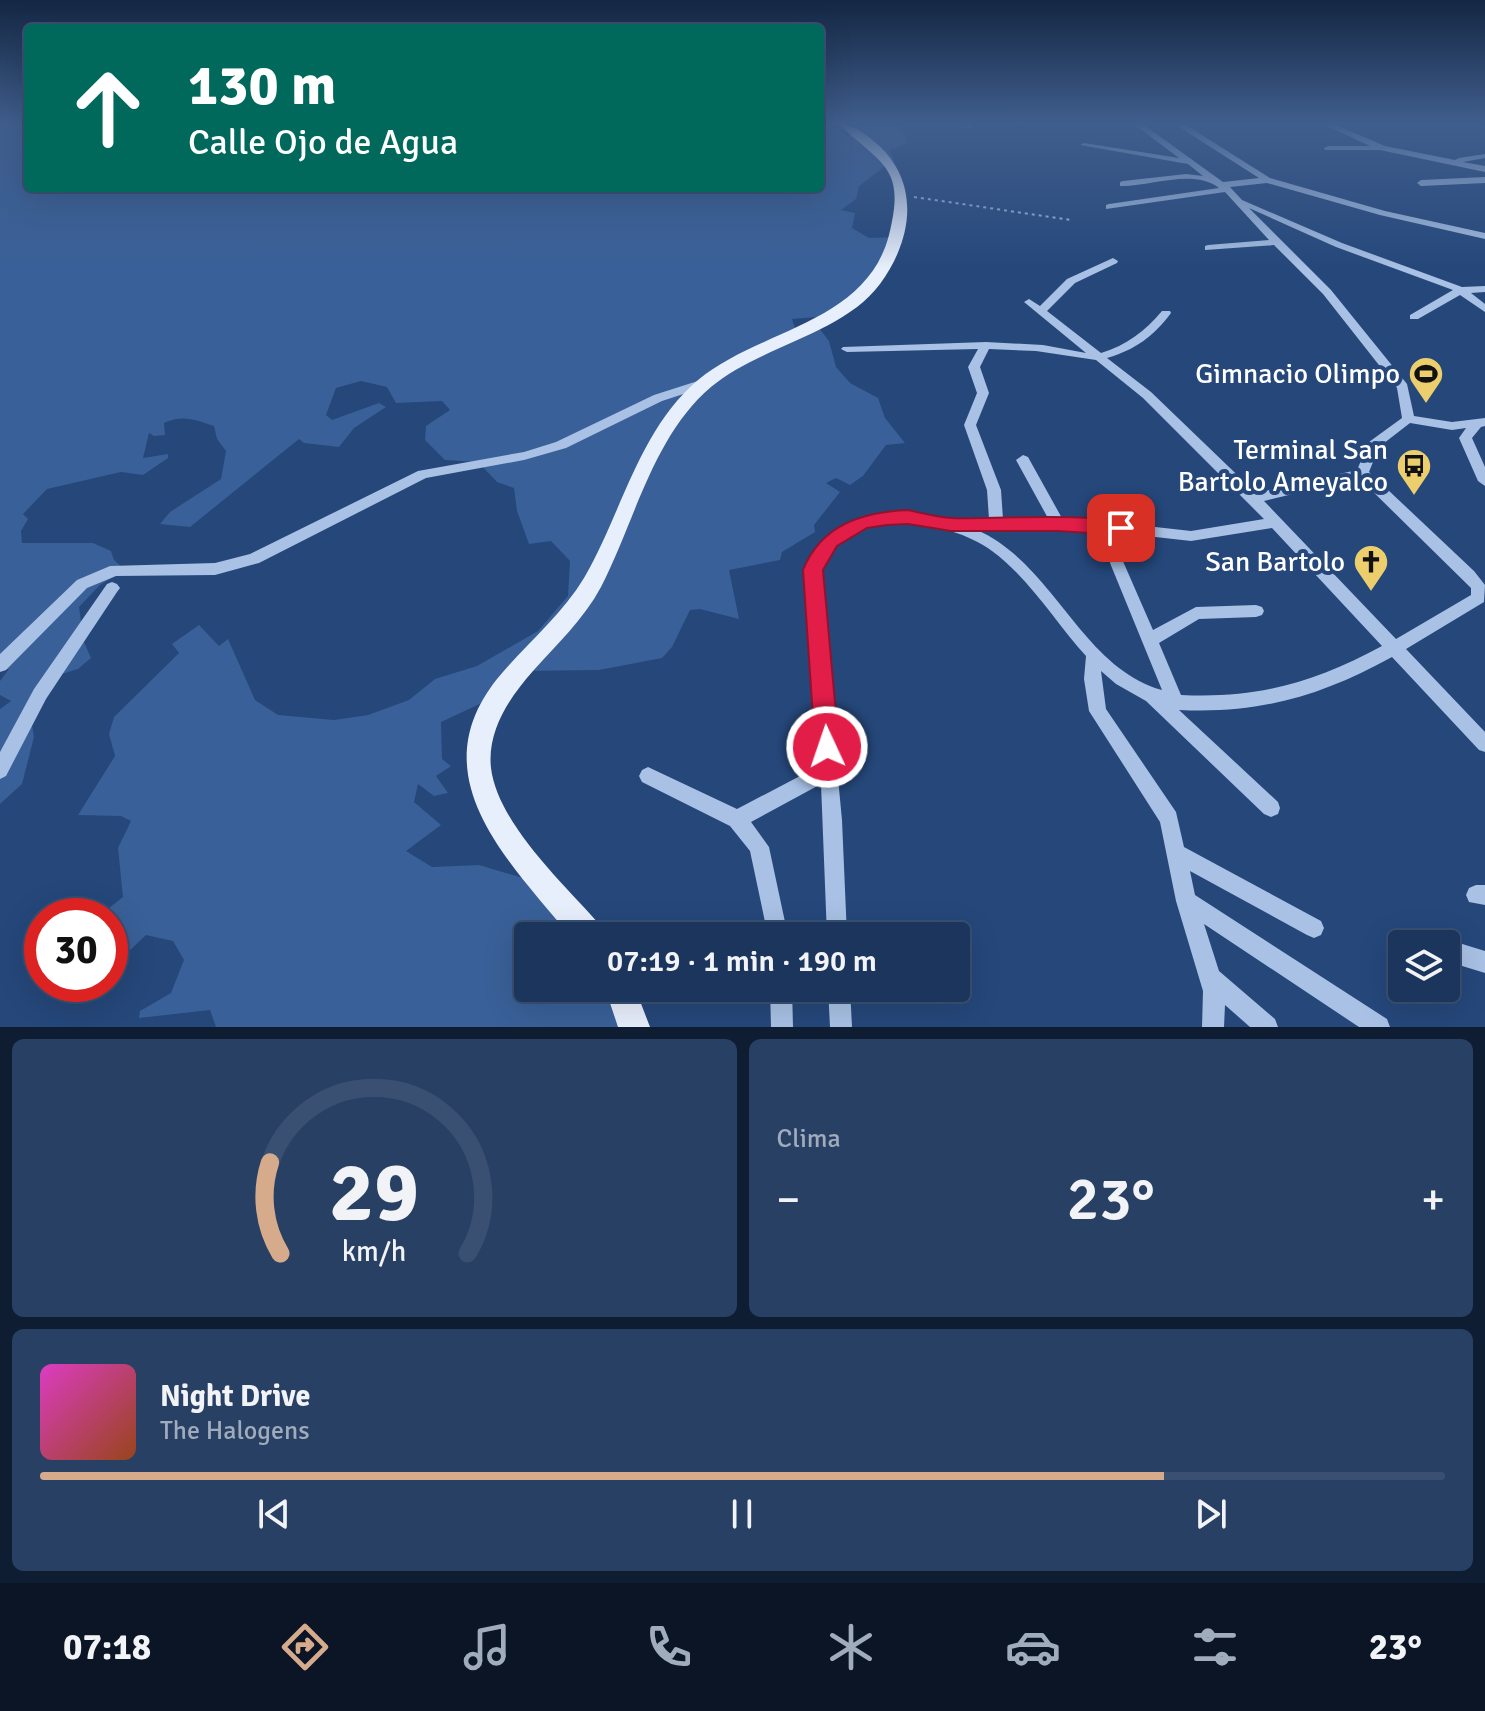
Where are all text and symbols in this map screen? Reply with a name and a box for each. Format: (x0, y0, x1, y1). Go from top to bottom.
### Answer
text: 130 m (188, 51, 336, 120)
icon: ahead (56, 56, 160, 160)
text: Calle Ojo de Agua (188, 120, 458, 165)
sports icon: Gimnacio Olimpo (1407, 355, 1445, 405)
place label: Gimnacio Olimpo (1195, 357, 1400, 391)
place label: Terminal San Bartolo Ameyalco (1178, 433, 1388, 499)
bus stop icon: Terminal San Bartolo Ameyalco (1395, 447, 1433, 497)
pin (1087, 494, 1155, 562)
icon: arrive (1099, 506, 1143, 550)
church icon: San Bartolo (1352, 543, 1390, 593)
place label: San Bartolo (1205, 545, 1345, 579)
position arrow (785, 705, 869, 789)
speed limit sign: 30 (24, 898, 128, 1002)
map controls (1388, 930, 1460, 1002)
button: layers (1388, 930, 1460, 1002)
text: 07:19 · 1 min · 190 m (607, 943, 877, 980)
text: Clima (777, 1123, 841, 1155)
text: 29 (329, 1142, 419, 1244)
text: 23° (1067, 1163, 1155, 1237)
text: − (777, 1173, 800, 1227)
text: + (1421, 1173, 1445, 1227)
text: km/h (342, 1234, 407, 1269)
text: Night Drive (160, 1378, 310, 1415)
text: The Halogens (160, 1415, 310, 1447)
icon: previous (252, 1492, 296, 1536)
icon: pause (720, 1492, 764, 1536)
icon: next (1189, 1492, 1233, 1536)
icon: directions (277, 1619, 333, 1675)
icon: music (459, 1619, 515, 1675)
icon: phone (641, 1619, 697, 1675)
icon: climate (823, 1619, 879, 1675)
icon: car (1005, 1619, 1061, 1675)
icon: filters (1187, 1619, 1243, 1675)
text: 07:18 (63, 1625, 151, 1670)
text: 23° (1369, 1625, 1422, 1670)

